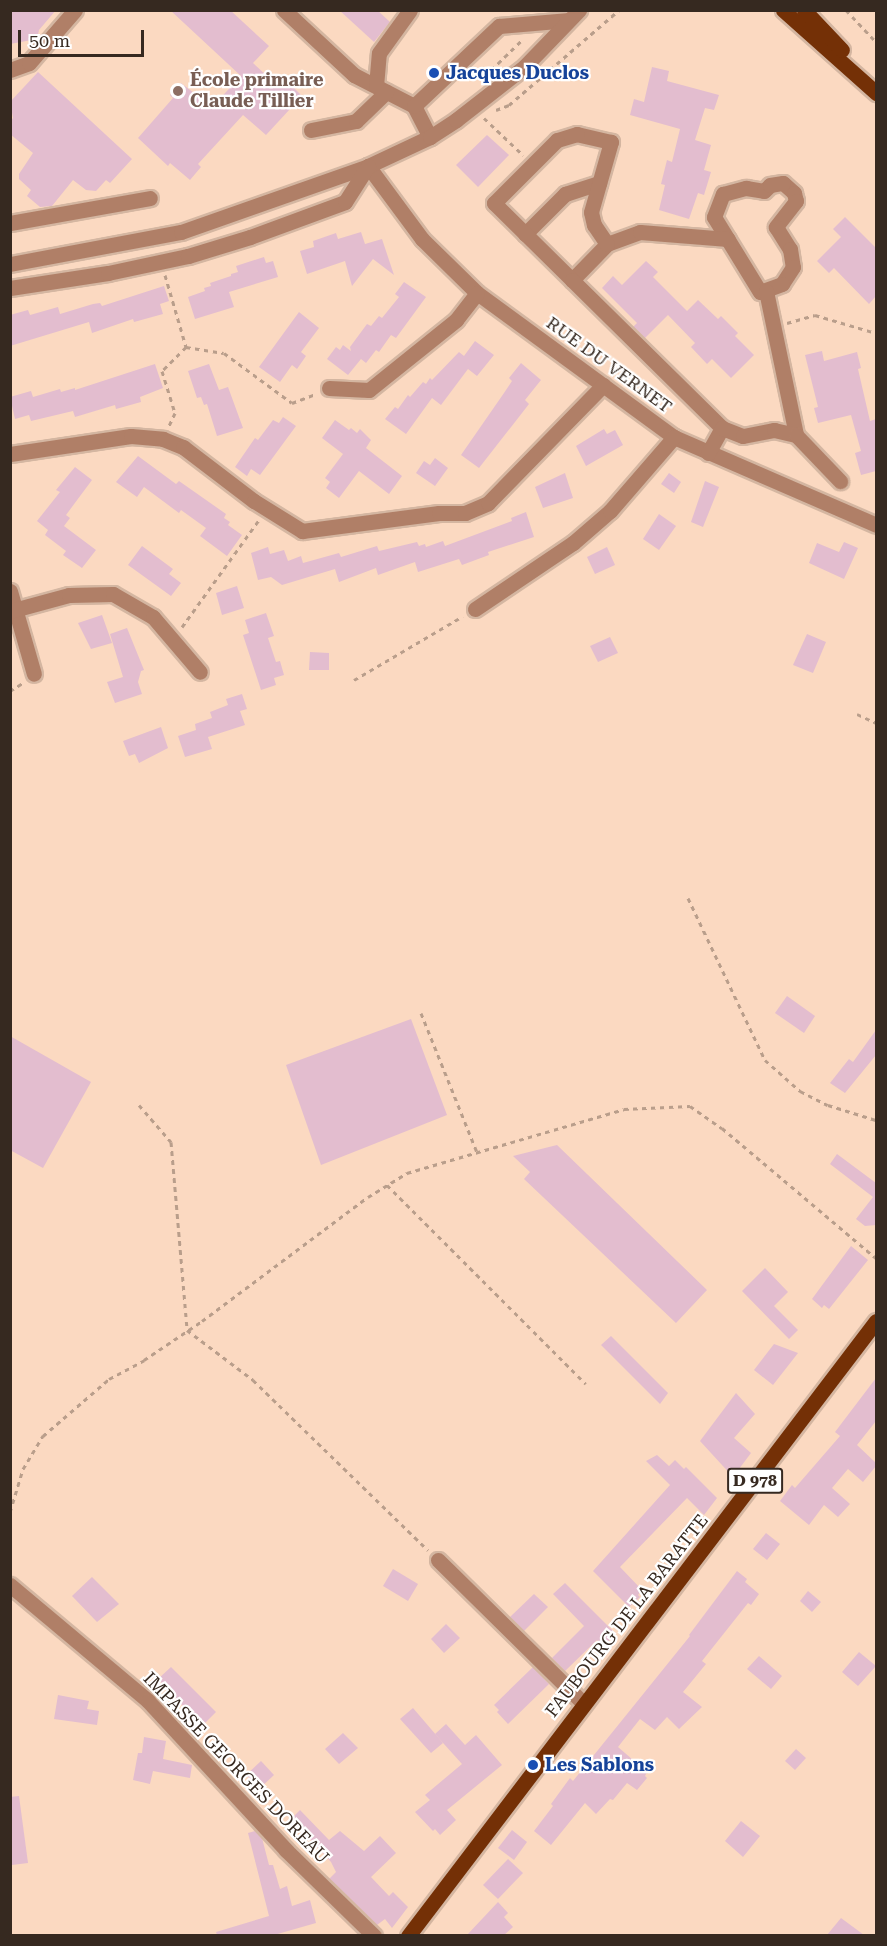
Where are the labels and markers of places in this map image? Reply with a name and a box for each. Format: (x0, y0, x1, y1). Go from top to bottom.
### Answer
place label: Jacques Duclos (446, 62, 589, 84)
marker: Jacques Duclos (427, 66, 441, 80)
place label: École primaire Claude Tillier (190, 70, 324, 112)
marker: École primaire Claude Tillier (171, 84, 185, 98)
place label: Les Sablons (545, 1754, 654, 1776)
marker: Les Sablons (526, 1758, 540, 1772)

